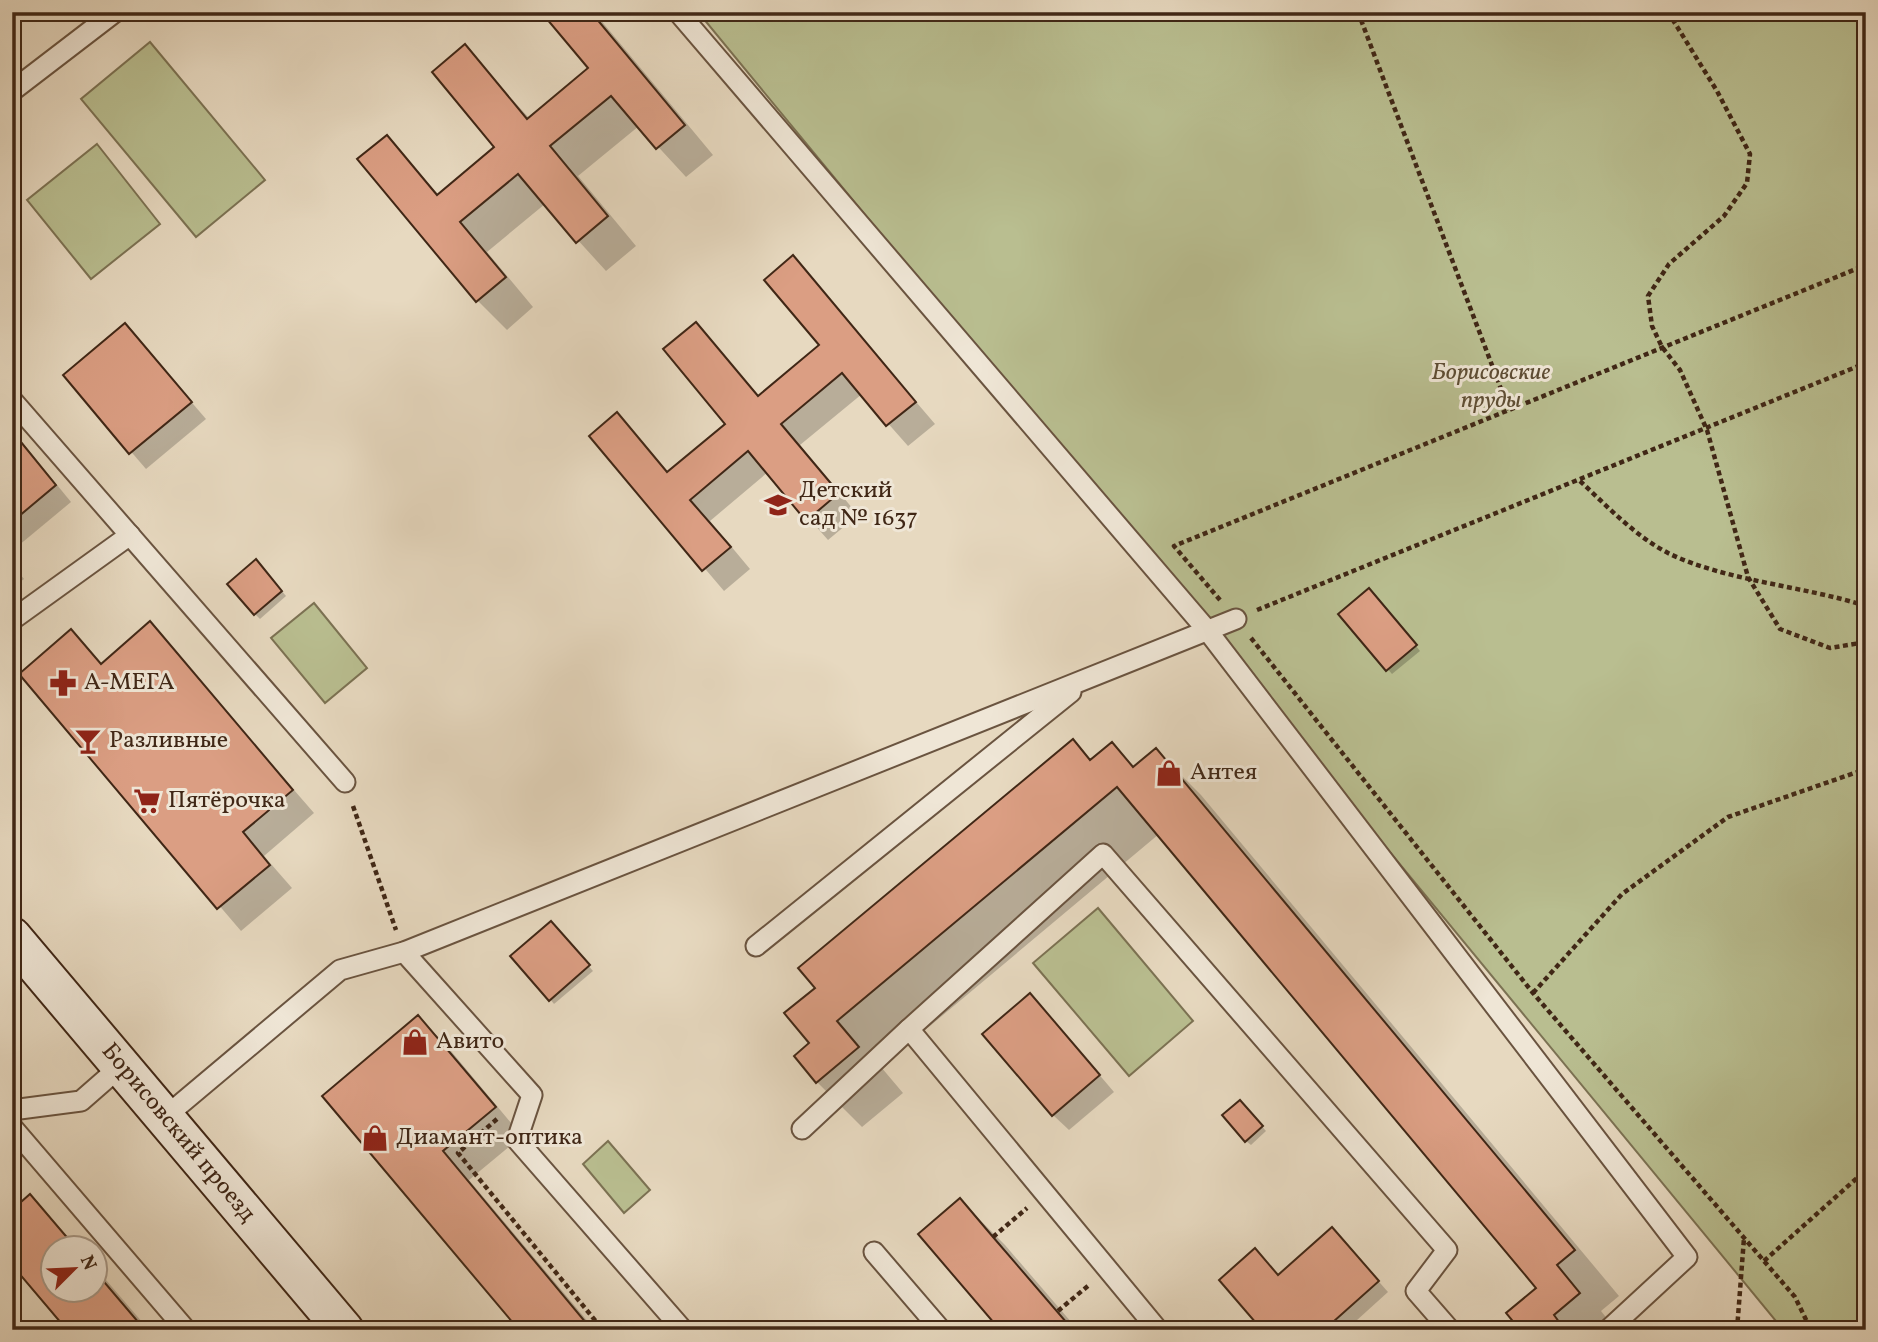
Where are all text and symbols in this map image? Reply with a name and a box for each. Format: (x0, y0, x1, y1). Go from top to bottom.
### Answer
park label: Борисовские пруды (1432, 356, 1551, 418)
place label: Детский сад № 1637 (799, 474, 918, 536)
school or university icon: Детский сад № 1637 (763, 490, 793, 520)
place label: А-МЕГА (84, 666, 175, 700)
pharmacy icon: А-МЕГА (48, 668, 78, 698)
place label: Разливные (109, 724, 228, 758)
bar icon: Разливные (73, 726, 103, 756)
place label: Антея (1190, 756, 1257, 790)
shop icon: Антея (1154, 758, 1184, 788)
place label: Пятёрочка (168, 784, 286, 818)
supermarket icon: Пятёрочка (132, 786, 162, 816)
place label: Авито (436, 1025, 504, 1059)
shop icon: Авито (400, 1027, 430, 1057)
street label: Борисовский проезд (93, 1036, 264, 1230)
place label: Диамант-оптика (396, 1121, 583, 1155)
shop icon: Диамант-оптика (360, 1123, 390, 1153)
north arrow (38, 1234, 108, 1304)
text: N (73, 1251, 102, 1275)

